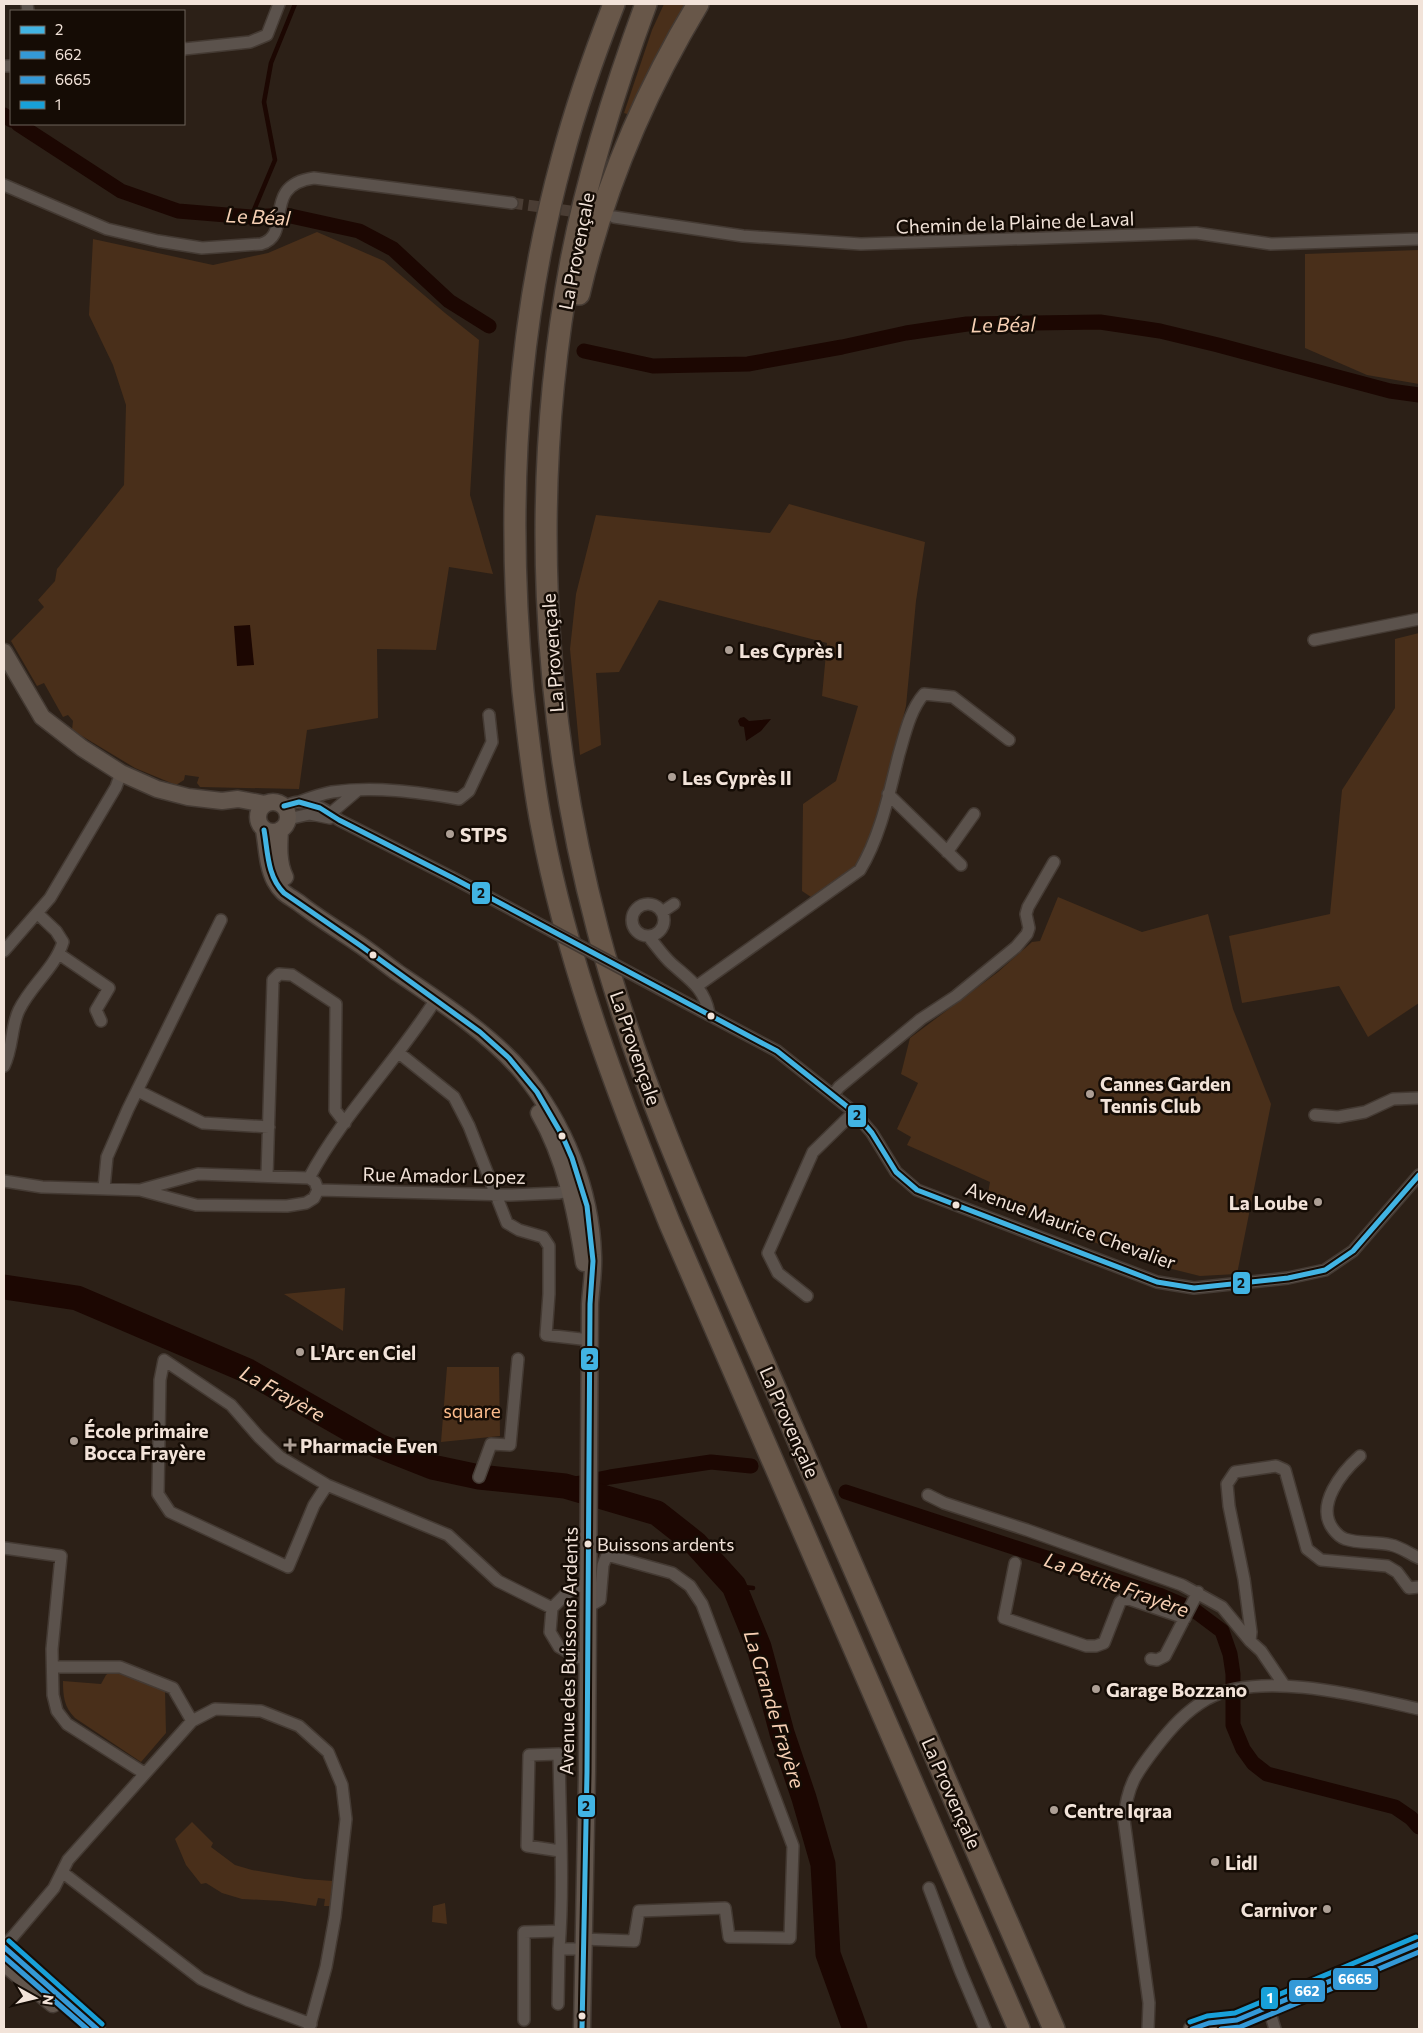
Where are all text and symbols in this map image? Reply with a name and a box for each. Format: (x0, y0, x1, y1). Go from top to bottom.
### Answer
legend (10, 10, 185, 125)
text: 2 (55, 20, 63, 38)
text: 662 (55, 45, 82, 63)
text: 6665 (55, 70, 91, 88)
text: 1 (55, 95, 61, 113)
street label: La Provençale (553, 190, 599, 312)
water label: Le Béal (225, 202, 292, 230)
street label: Chemin de la Plaine de Laval (895, 206, 1135, 238)
water label: Le Béal (970, 311, 1037, 337)
street label: La Provençale (536, 593, 568, 713)
place label: Les Cyprès I (739, 639, 843, 662)
marker: Les Cyprès I (723, 644, 735, 656)
place label: Les Cyprès II (682, 766, 792, 789)
marker: Les Cyprès II (666, 771, 678, 783)
place label: STPS (460, 823, 507, 846)
marker: STPS (444, 828, 456, 840)
line badge: 2 (471, 881, 491, 905)
text: 2 (477, 884, 485, 901)
unlabelled marker (368, 950, 378, 960)
street label: La Provençale (606, 988, 666, 1108)
unlabelled marker (706, 1011, 716, 1021)
place label: Cannes Garden Tennis Club (1100, 1072, 1231, 1117)
marker: Cannes Garden Tennis Club (1084, 1088, 1096, 1100)
line badge: 2 (847, 1104, 867, 1128)
text: 2 (853, 1106, 861, 1123)
unlabelled marker (557, 1131, 567, 1141)
street label: Rue Amador Lopez (362, 1162, 526, 1188)
street label: Avenue Maurice Chevalier (963, 1176, 1179, 1274)
place label: La Loube (1229, 1191, 1308, 1214)
marker: La Loube (1312, 1196, 1324, 1208)
unlabelled marker (951, 1200, 961, 1210)
line badge: 2 (1232, 1271, 1251, 1295)
text: 2 (1237, 1274, 1245, 1291)
place label: L'Arc en Ciel (310, 1341, 416, 1364)
marker: L'Arc en Ciel (294, 1346, 306, 1358)
line badge: 2 (580, 1347, 599, 1371)
text: 2 (586, 1350, 594, 1367)
water label: La Frayère (236, 1360, 330, 1426)
street label: La Provençale (755, 1363, 825, 1481)
park label: square (443, 1399, 501, 1422)
place label: École primaire Bocca Frayère (84, 1419, 209, 1464)
place label: Pharmacie Even (300, 1434, 438, 1457)
marker: École primaire Bocca Frayère (68, 1435, 80, 1447)
marker: Pharmacie Even (284, 1439, 296, 1451)
street label: Avenue des Buissons Ardents (554, 1527, 582, 1775)
place label: Buissons ardents (597, 1533, 734, 1555)
marker: Buissons ardents (583, 1539, 593, 1549)
water label: La Petite Frayère (1041, 1547, 1193, 1621)
water label: La Grande Frayère (740, 1627, 811, 1791)
place label: Garage Bozzano (1106, 1678, 1247, 1701)
marker: Garage Bozzano (1090, 1683, 1102, 1695)
street label: La Provençale (917, 1734, 987, 1852)
line badge: 2 (577, 1794, 596, 1818)
text: 2 (582, 1797, 590, 1814)
place label: Centre Iqraa (1064, 1799, 1172, 1822)
marker: Centre Iqraa (1048, 1804, 1060, 1816)
place label: Lidl (1225, 1851, 1258, 1874)
marker: Lidl (1209, 1856, 1221, 1868)
place label: Carnivor (1241, 1898, 1317, 1921)
marker: Carnivor (1321, 1903, 1333, 1915)
line badge: 6665 (1332, 1967, 1379, 1991)
text: 6665 (1338, 1970, 1372, 1987)
north arrow (10, 1973, 60, 2023)
line badge: 662 (1288, 1979, 1326, 2003)
text: 662 (1294, 1982, 1320, 1999)
line badge: 1 (1260, 1986, 1279, 2010)
text: 1 (1267, 1989, 1273, 2006)
text: N (39, 1993, 58, 2006)
unlabelled marker (577, 2011, 587, 2021)

